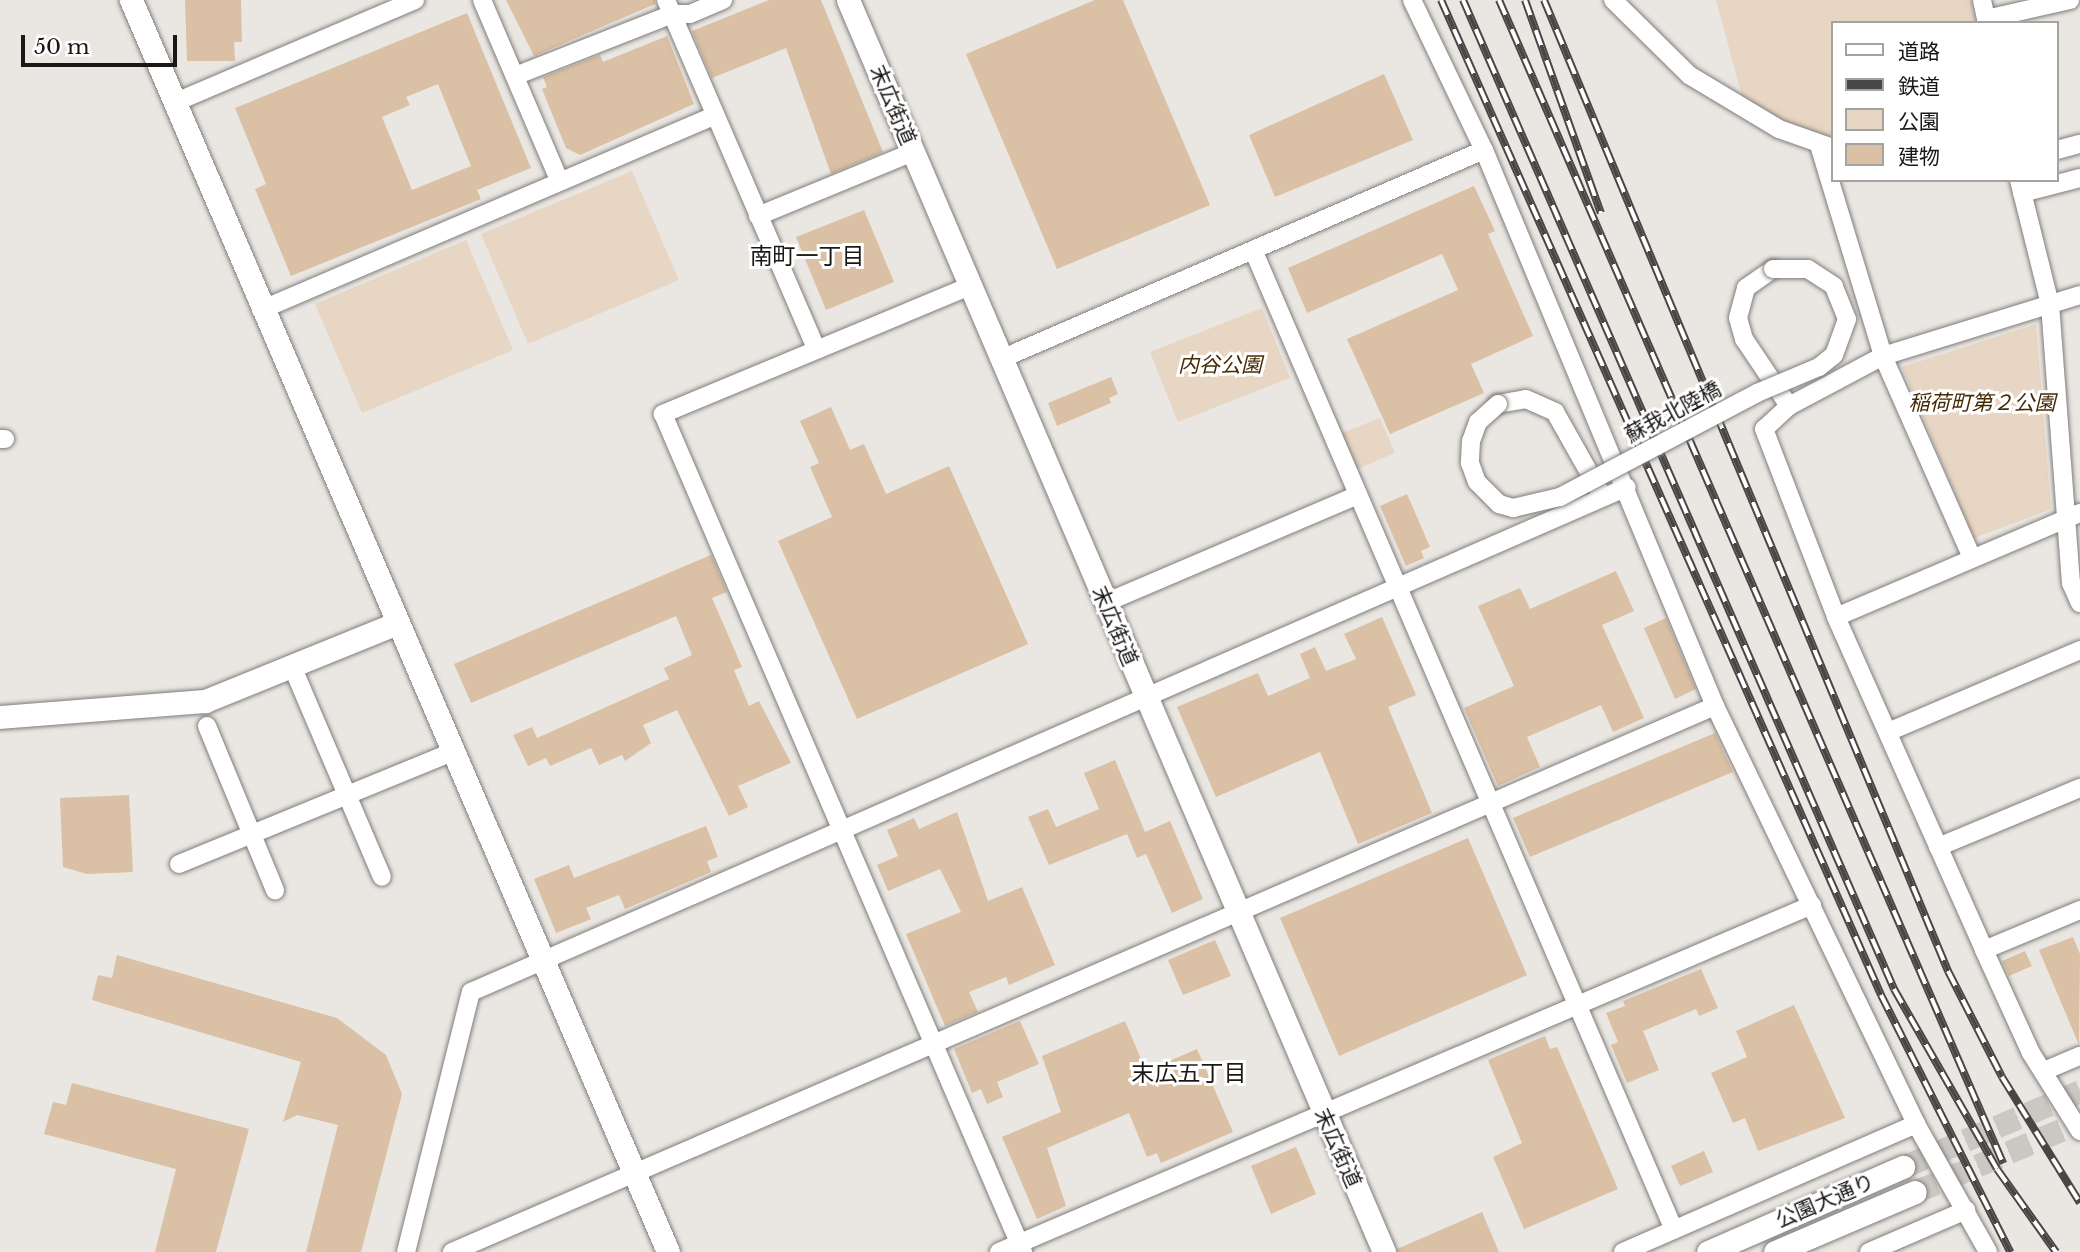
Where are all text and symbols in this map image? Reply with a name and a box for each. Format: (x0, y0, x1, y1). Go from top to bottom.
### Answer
scale bar (24, 21, 180, 65)
legend (1832, 21, 2059, 182)
text: 50 m (34, 34, 89, 60)
text: 道路 (1898, 39, 1940, 65)
street label: 末広街道 (865, 61, 921, 149)
text: 鉄道 (1898, 74, 1940, 100)
text: 公園 (1898, 109, 1940, 135)
text: 建物 (1898, 144, 1940, 170)
district label: 南町一丁目 (750, 242, 864, 270)
park label: 内谷公園 (1178, 352, 1262, 378)
street label: 蘇我北陸橋 (1621, 376, 1725, 448)
park label: 稲荷町第２公園 (1909, 390, 2055, 416)
street label: 末広街道 (1087, 582, 1143, 670)
district label: 末広五丁目 (1132, 1059, 1246, 1087)
street label: 末広街道 (1309, 1105, 1367, 1191)
street label: 公園大通り (1772, 1169, 1878, 1233)

